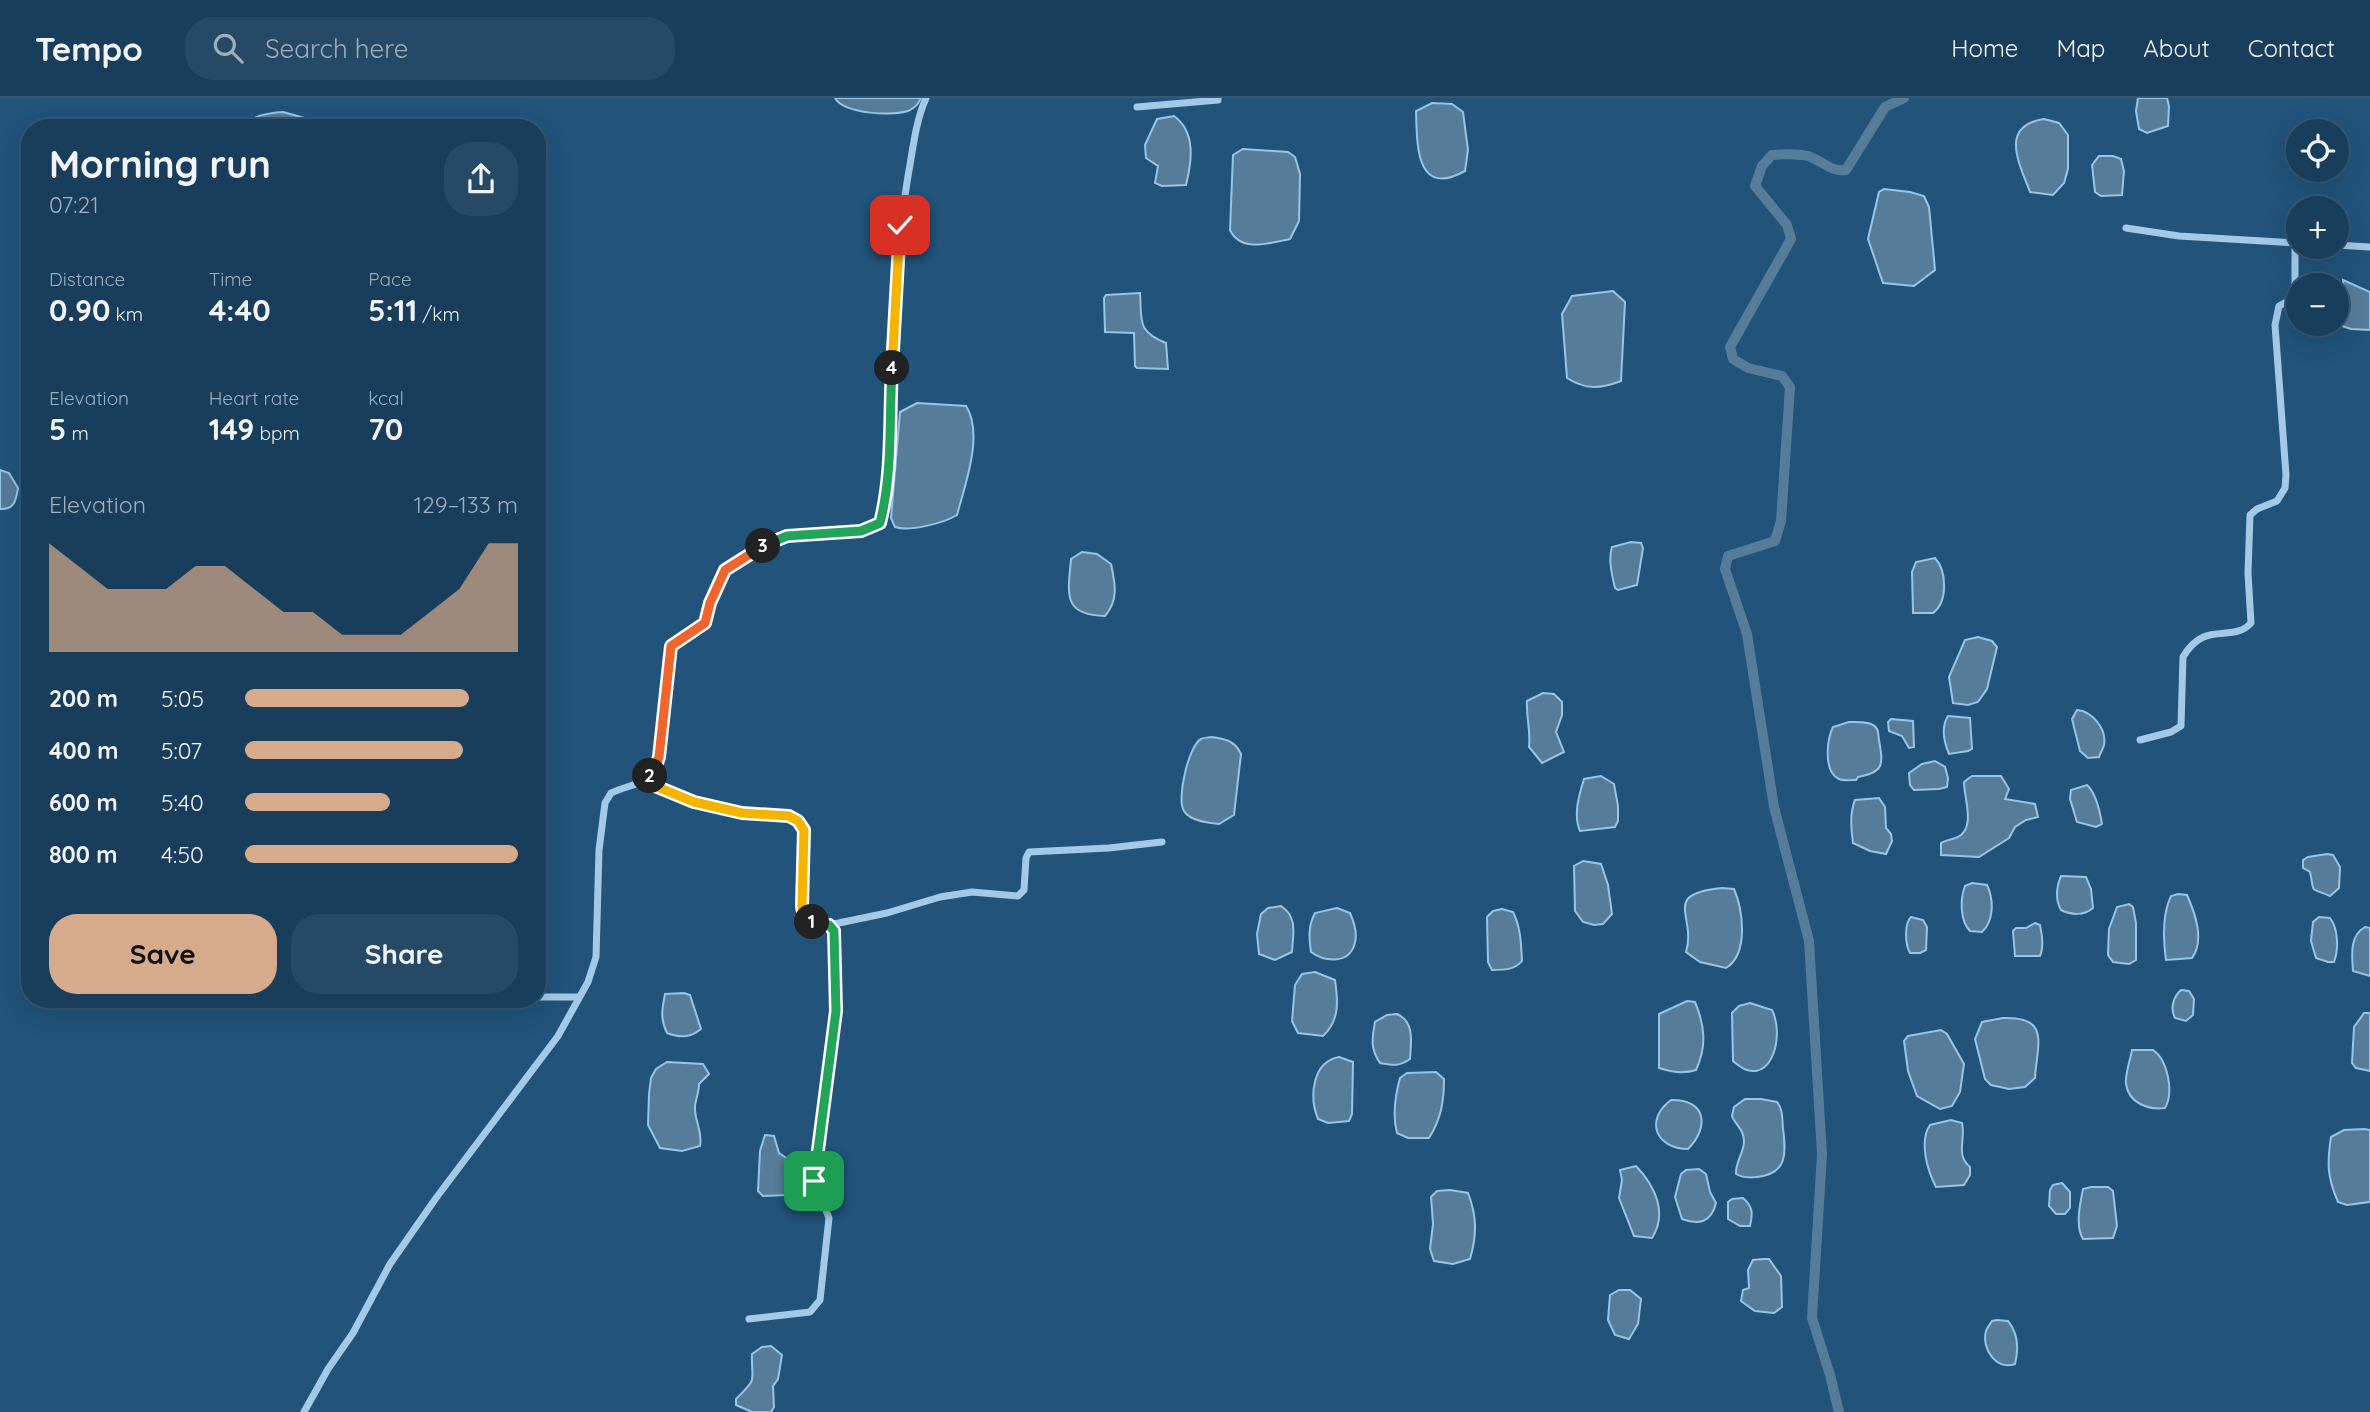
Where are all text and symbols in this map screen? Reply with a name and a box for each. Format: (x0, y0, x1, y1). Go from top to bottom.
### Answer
search box (185, 17, 675, 80)
text: Tempo (35, 28, 143, 69)
icon: search (209, 29, 247, 67)
text: Search here (265, 32, 408, 65)
text: Home (1951, 33, 2018, 63)
text: Map (2056, 33, 2105, 63)
text: About (2143, 33, 2210, 63)
text: Contact (2248, 33, 2335, 63)
map controls (2286, 119, 2349, 336)
button: locate (2286, 119, 2349, 182)
text: Morning run (49, 140, 271, 188)
button: share (444, 142, 518, 216)
text: 07:21 (49, 190, 99, 219)
pin (870, 195, 930, 255)
button: + (2286, 196, 2349, 259)
icon: check (881, 206, 919, 244)
text: Distance (49, 267, 125, 291)
text: Time (209, 267, 252, 291)
text: Pace (368, 267, 412, 291)
button: − (2286, 273, 2349, 336)
text: 0.90 (49, 291, 110, 329)
text: 4:40 (209, 291, 271, 329)
text: 5:11 (368, 291, 417, 329)
text: km (110, 302, 143, 326)
text: /km (417, 302, 460, 326)
pin: 4 (874, 350, 910, 386)
text: 4 (886, 355, 897, 379)
text: Elevation (49, 386, 129, 410)
text: Heart rate (209, 386, 299, 410)
text: kcal (368, 386, 404, 410)
text: 5 (49, 410, 66, 448)
text: 149 (209, 410, 254, 448)
text: 70 (368, 410, 403, 448)
text: m (66, 421, 89, 445)
text: bpm (254, 421, 300, 445)
text: Elevation (49, 490, 146, 519)
text: 129–133 m (413, 490, 518, 519)
pin: 3 (746, 528, 780, 564)
text: 3 (757, 533, 768, 557)
text: 200 m (49, 684, 118, 713)
text: 5:05 (161, 684, 204, 713)
text: 400 m (49, 736, 118, 765)
text: 5:07 (161, 736, 202, 765)
pin: 2 (632, 758, 668, 794)
text: 2 (644, 763, 655, 787)
text: 600 m (49, 788, 118, 817)
text: 5:40 (161, 788, 204, 817)
text: 800 m (49, 840, 118, 869)
text: 4:50 (161, 840, 204, 869)
pin: 1 (794, 904, 830, 940)
text: 1 (808, 909, 815, 933)
button: Save (49, 914, 277, 994)
button: Share (291, 914, 518, 994)
pin (784, 1151, 844, 1211)
icon: arrive (795, 1162, 833, 1200)

